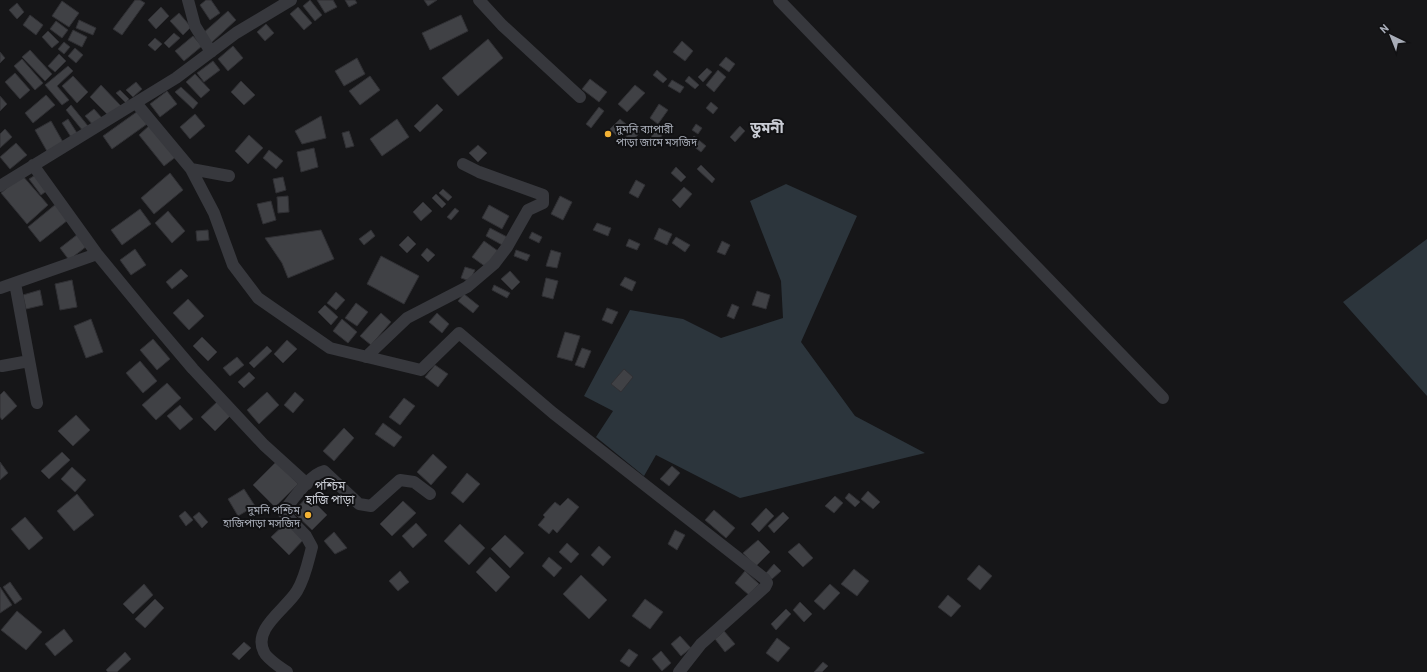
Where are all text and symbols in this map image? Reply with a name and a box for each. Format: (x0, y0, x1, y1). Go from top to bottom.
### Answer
north arrow (1371, 16, 1411, 56)
text: N (1377, 21, 1391, 36)
district label: ডুমনী (749, 118, 785, 139)
place label: দুমনি ব্যাপারী পাড়া জামে মসজিদ (615, 122, 698, 148)
marker: দুমনি ব্যাপারী পাড়া জামে মসজিদ (603, 129, 613, 139)
district label: পশ্চিম হাজি পাড়া (304, 478, 355, 507)
place label: দুমনি পশ্চিম হাজিপাড়া মসজিদ (222, 503, 301, 529)
marker: দুমনি পশ্চিম হাজিপাড়া মসজিদ (303, 510, 313, 520)

